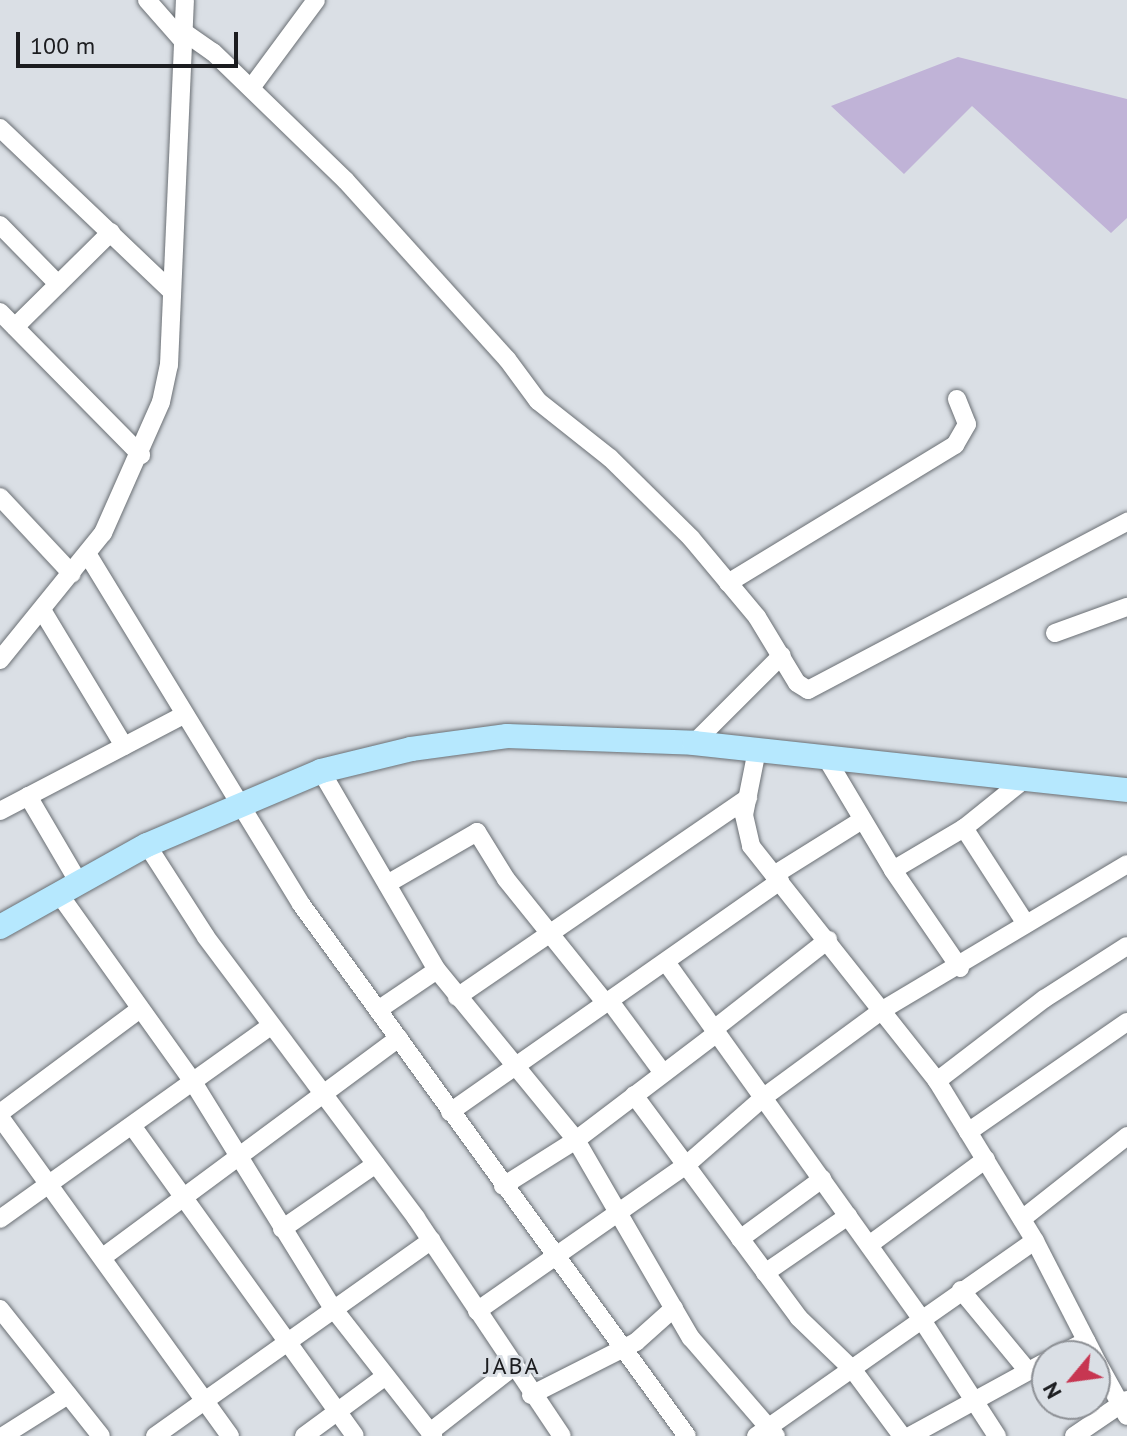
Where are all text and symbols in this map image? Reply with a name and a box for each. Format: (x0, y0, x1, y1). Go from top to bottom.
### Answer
scale bar (20, 16, 242, 66)
text: 100 m (30, 30, 95, 61)
north arrow (1031, 1340, 1111, 1420)
district label: JABA (483, 1352, 541, 1380)
text: N (1036, 1378, 1068, 1404)

